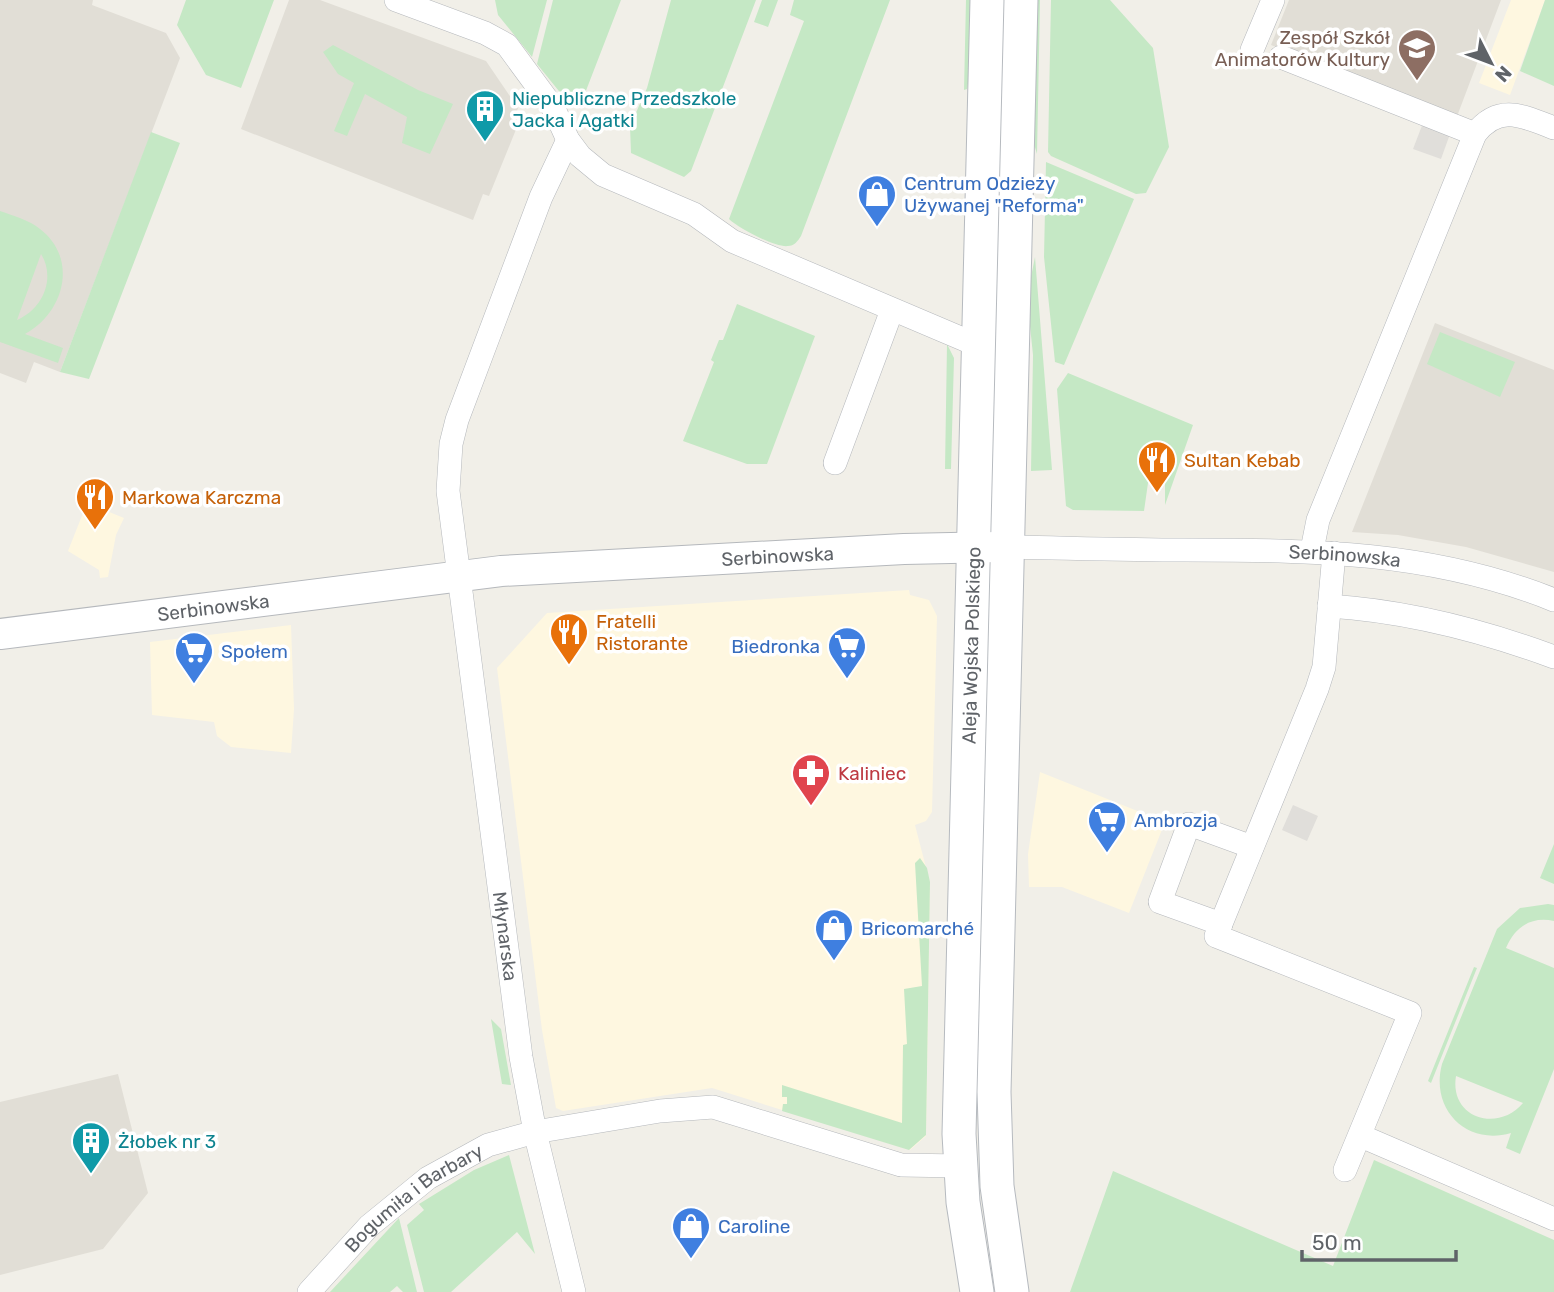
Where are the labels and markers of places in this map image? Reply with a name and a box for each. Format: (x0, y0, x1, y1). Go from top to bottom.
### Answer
place label: Zespół Szkół Animatorów Kultury (1215, 26, 1390, 71)
school or university icon: Zespół Szkół Animatorów Kultury (1396, 27, 1438, 82)
place label: Niepubliczne Przedszkole Jacka i Agatki (512, 87, 736, 132)
building icon: Niepubliczne Przedszkole Jacka i Agatki (464, 88, 506, 143)
place label: Centrum Odzieży Używanej "Reforma" (904, 172, 1084, 217)
shop icon: Centrum Odzieży Używanej "Reforma" (856, 173, 898, 228)
restaurant icon: Sultan Kebab (1136, 439, 1178, 494)
place label: Sultan Kebab (1184, 449, 1301, 472)
restaurant icon: Markowa Karczma (74, 476, 116, 531)
place label: Markowa Karczma (122, 486, 281, 509)
place label: Fratelli Ristorante (596, 610, 688, 655)
restaurant icon: Fratelli Ristorante (548, 611, 590, 666)
supermarket icon: Biedronka (826, 625, 868, 680)
supermarket icon: Społem (173, 630, 215, 685)
place label: Biedronka (731, 635, 820, 658)
place label: Społem (221, 640, 288, 663)
pharmacy icon: Kaliniec (790, 752, 832, 807)
place label: Kaliniec (838, 762, 906, 785)
supermarket icon: Ambrozja (1086, 799, 1128, 854)
place label: Ambrozja (1134, 809, 1218, 832)
shop icon: Bricomarché (813, 907, 855, 962)
place label: Bricomarché (861, 917, 974, 940)
building icon: Żłobek nr 3 (70, 1120, 112, 1175)
place label: Żłobek nr 3 (118, 1130, 216, 1153)
shop icon: Caroline (670, 1205, 712, 1260)
place label: Caroline (718, 1215, 790, 1238)

